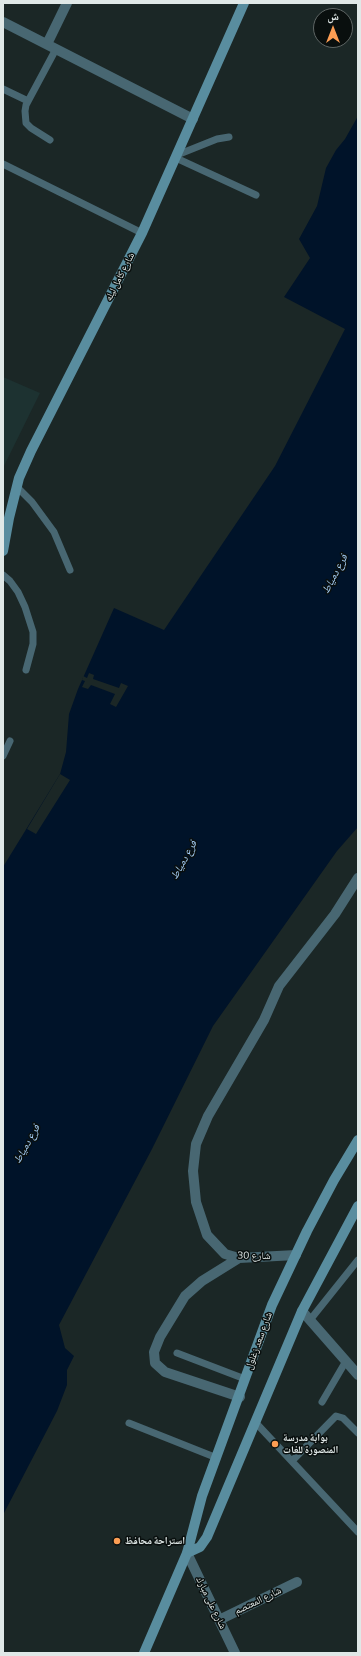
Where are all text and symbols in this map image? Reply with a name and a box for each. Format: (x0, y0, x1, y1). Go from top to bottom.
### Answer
north arrow (313, 8, 353, 48)
text: ش (327, 10, 339, 23)
street label: شارع كامل ليله (103, 251, 137, 303)
water label: فرع دمياط (319, 552, 351, 596)
water label: فرع دمياط (168, 838, 200, 882)
water label: فرع دمياط (11, 1122, 43, 1166)
street label: شارع 30 (237, 1250, 271, 1262)
street label: شارع سعد زغلول (243, 1311, 275, 1371)
place label: بوابة مدرسة المنصورة للغات (283, 1432, 338, 1456)
marker: بوابة مدرسة المنصورة للغات (270, 1439, 280, 1449)
place label: استراحة محافظ (125, 1535, 185, 1547)
marker: استراحة محافظ (112, 1536, 122, 1546)
street label: شارع على مبارك (193, 1575, 229, 1631)
street label: شارع المعتصم (233, 1585, 283, 1617)

